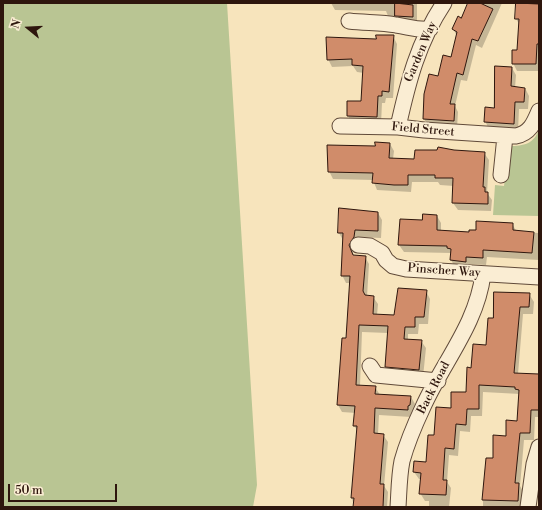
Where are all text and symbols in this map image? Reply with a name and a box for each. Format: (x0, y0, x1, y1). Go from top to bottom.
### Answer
north arrow (8, 8, 48, 48)
text: N (9, 18, 25, 31)
street label: Garden Way (402, 20, 440, 84)
street label: Field Street (391, 120, 455, 140)
street label: Pinscher Way (407, 261, 481, 281)
street label: Back Road (415, 359, 453, 417)
scale bar (10, 476, 119, 502)
text: 50 m (15, 483, 43, 498)

